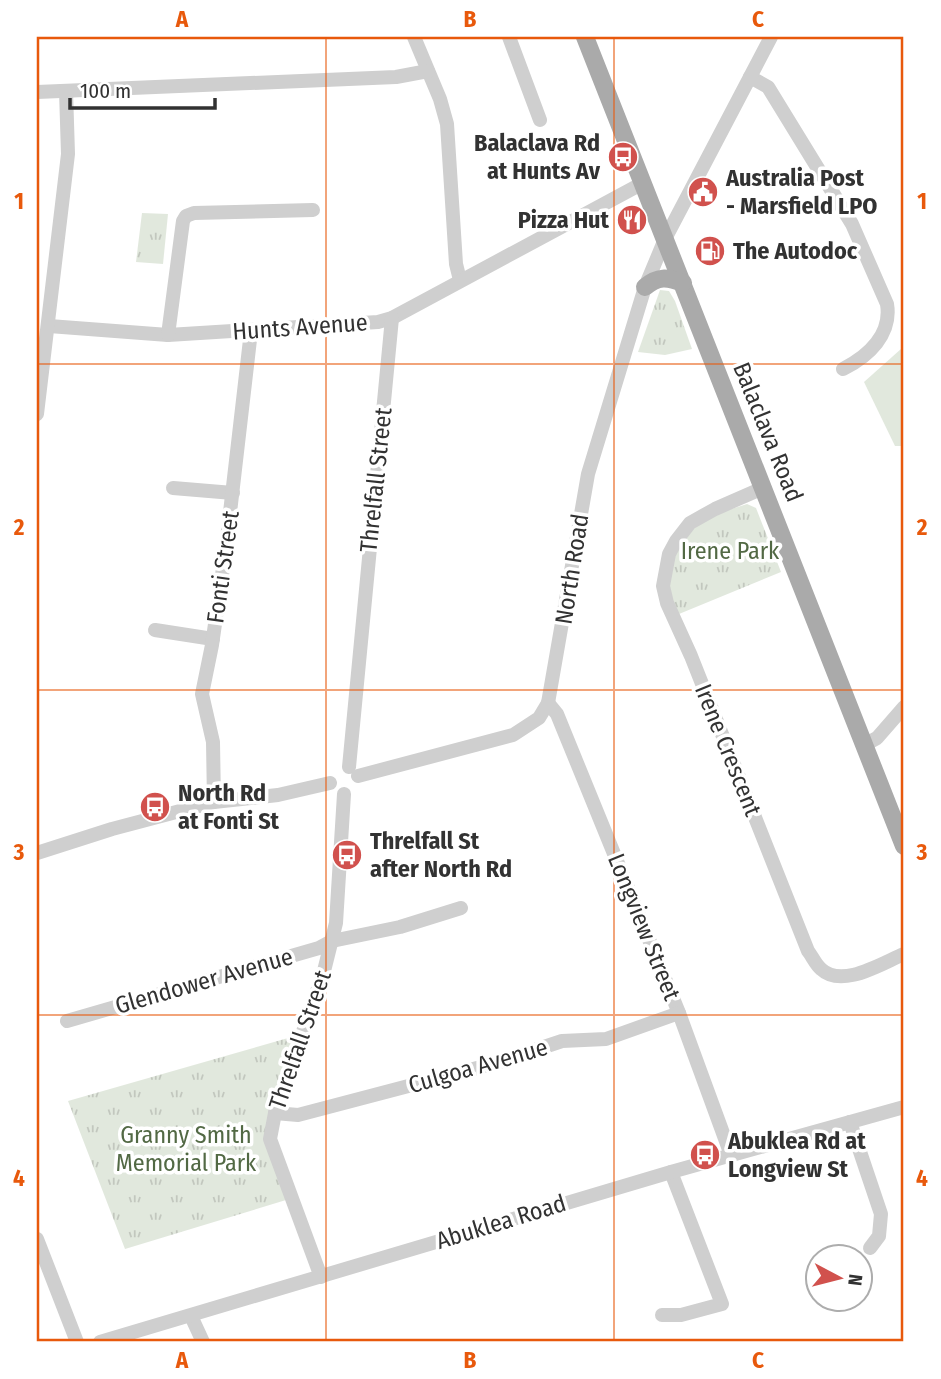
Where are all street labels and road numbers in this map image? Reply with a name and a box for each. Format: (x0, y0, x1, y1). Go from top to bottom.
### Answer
street label: Hunts Avenue (231, 308, 369, 346)
street label: Balaclava Road (727, 358, 809, 506)
street label: Threlfall Street (354, 406, 398, 554)
street label: Fonti Street (201, 509, 245, 625)
street label: North Road (549, 512, 595, 626)
street label: Irene Crescent (689, 680, 767, 820)
street label: Longview Street (602, 850, 686, 1005)
street label: Glendower Avenue (112, 942, 296, 1020)
street label: Threlfall Street (263, 967, 337, 1113)
street label: Culgoa Avenue (405, 1033, 551, 1099)
street label: Abuklea Road (433, 1189, 569, 1255)

